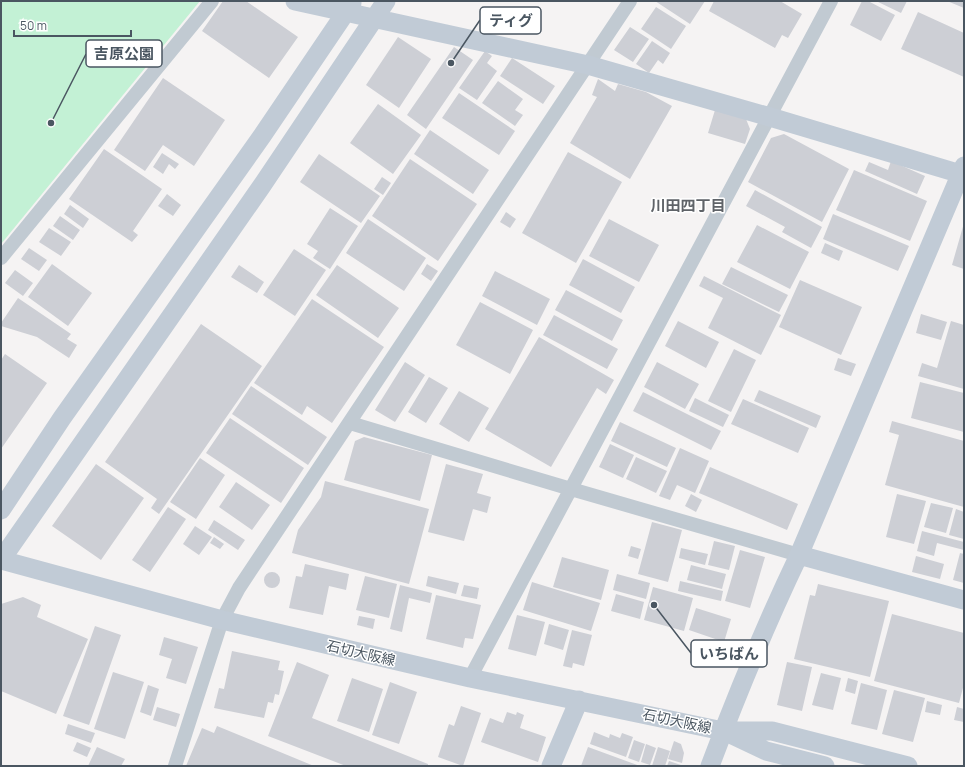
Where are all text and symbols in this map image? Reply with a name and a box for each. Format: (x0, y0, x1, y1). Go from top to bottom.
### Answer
callout: ティグ (480, 7, 541, 34)
text: ティグ (489, 10, 533, 31)
scale bar (14, 12, 131, 38)
text: 50 m (20, 17, 47, 34)
callout: 吉原公園 (86, 40, 162, 67)
text: 吉原公園 (94, 43, 154, 64)
district label: 川田四丁目 (650, 195, 726, 216)
street label: 石切大阪線 (325, 635, 397, 670)
callout: いちばん (691, 640, 767, 667)
text: いちばん (699, 643, 759, 664)
street label: 石切大阪線 (641, 704, 713, 737)

